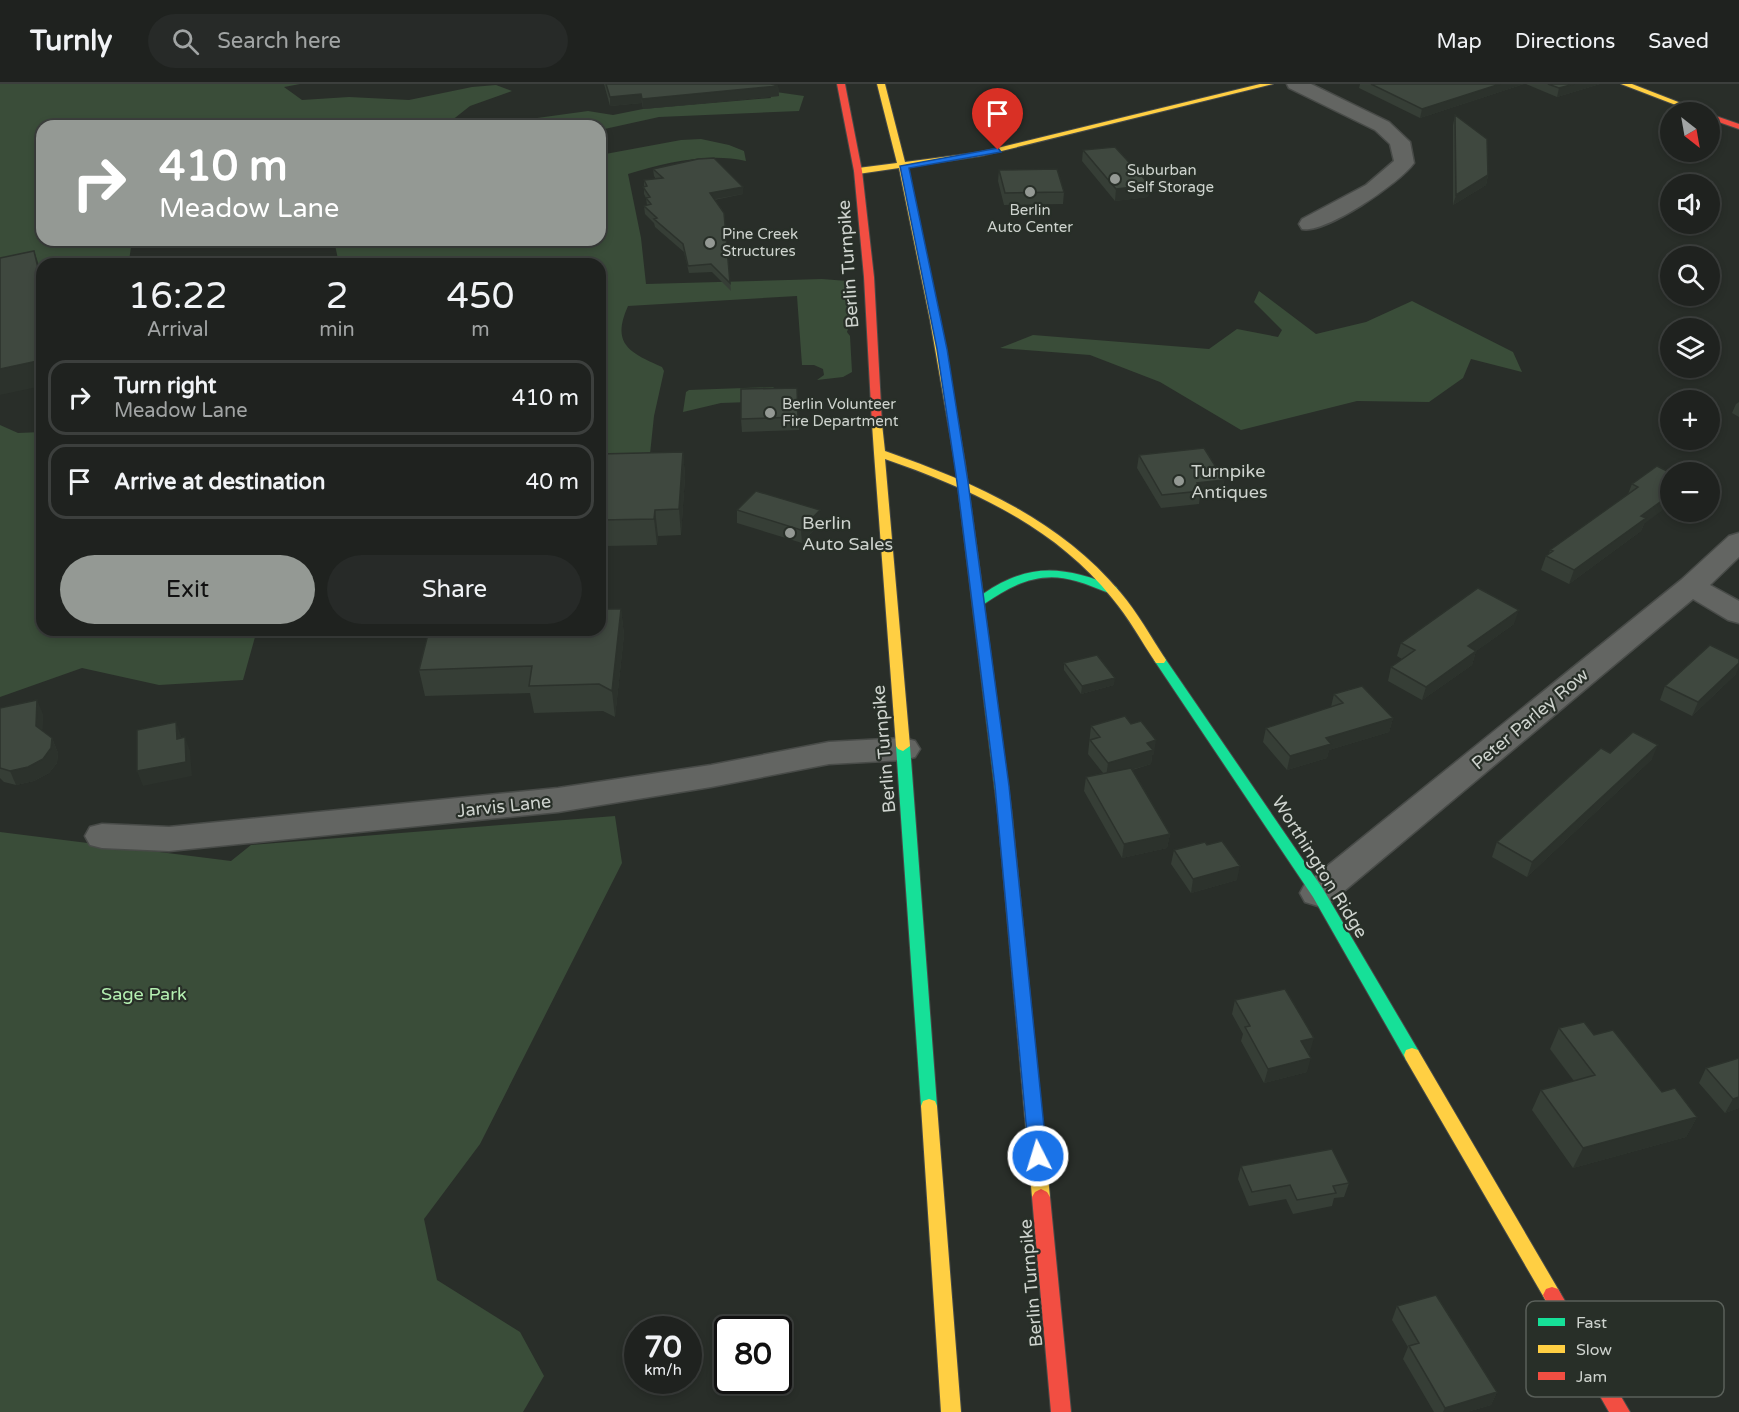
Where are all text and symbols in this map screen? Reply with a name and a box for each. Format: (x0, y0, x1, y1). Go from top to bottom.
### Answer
search box (148, 14, 568, 68)
text: Turnly (30, 24, 112, 58)
icon: search (169, 25, 202, 58)
text: Search here (217, 28, 341, 54)
text: Map (1436, 29, 1482, 54)
text: Directions (1515, 29, 1615, 54)
text: Saved (1648, 29, 1709, 54)
pin (972, 88, 1023, 150)
icon: arrive (981, 97, 1014, 130)
north arrow (1660, 102, 1720, 162)
map controls (1660, 102, 1720, 522)
text: 410 m (159, 141, 288, 192)
icon: right (60, 144, 138, 222)
place label: Suburban Self Storage (1127, 161, 1214, 196)
marker: Suburban Self Storage (1108, 172, 1122, 186)
button: sound (1660, 174, 1720, 234)
marker: Berlin Auto Center (1023, 185, 1037, 199)
text: Meadow Lane (159, 192, 339, 225)
street label: Berlin Turnpike (833, 199, 863, 329)
place label: Berlin Auto Center (987, 201, 1073, 236)
place label: Pine Creek Structures (722, 225, 798, 260)
marker: Pine Creek Structures (703, 236, 717, 250)
button: search (1660, 246, 1720, 306)
text: 16:22 (128, 275, 228, 318)
text: 2 (326, 275, 348, 318)
text: 450 (446, 275, 514, 318)
text: Arrival (147, 318, 209, 342)
text: min (319, 318, 355, 342)
text: m (471, 318, 490, 342)
button: layers (1660, 318, 1720, 378)
text: Turn right (114, 373, 216, 399)
icon: right (63, 381, 96, 414)
text: 410 m (512, 385, 579, 411)
button: + (1660, 390, 1720, 450)
place label: Berlin Volunteer Fire Department (782, 395, 899, 430)
text: Meadow Lane (114, 399, 248, 423)
marker: Berlin Volunteer Fire Department (763, 406, 777, 420)
place label: Turnpike Antiques (1191, 460, 1268, 503)
button: − (1660, 462, 1720, 522)
icon: arrive (63, 465, 96, 498)
text: Arrive at destination (114, 469, 325, 495)
text: 40 m (525, 469, 579, 495)
marker: Turnpike Antiques (1172, 474, 1186, 488)
place label: Berlin Auto Sales (802, 512, 893, 555)
marker: Berlin Auto Sales (783, 526, 797, 540)
button: Exit (60, 555, 315, 624)
button: Share (327, 555, 582, 624)
street label: Peter Parley Row (1467, 664, 1593, 774)
street label: Berlin Turnpike (867, 684, 901, 814)
street label: Jarvis Lane (456, 790, 552, 822)
street label: Worthington Ridge (1267, 792, 1373, 942)
park label: Sage Park (101, 983, 187, 1005)
position arrow (1006, 1124, 1070, 1188)
street label: Berlin Turnpike (1014, 1218, 1048, 1348)
legend (1526, 1301, 1724, 1397)
text: Fast (1576, 1313, 1607, 1333)
speed limit sign: 80 (714, 1316, 792, 1394)
text: 70 (644, 1329, 682, 1366)
text: Slow (1576, 1340, 1612, 1360)
text: km/h (644, 1361, 682, 1379)
text: Jam (1576, 1367, 1607, 1387)

